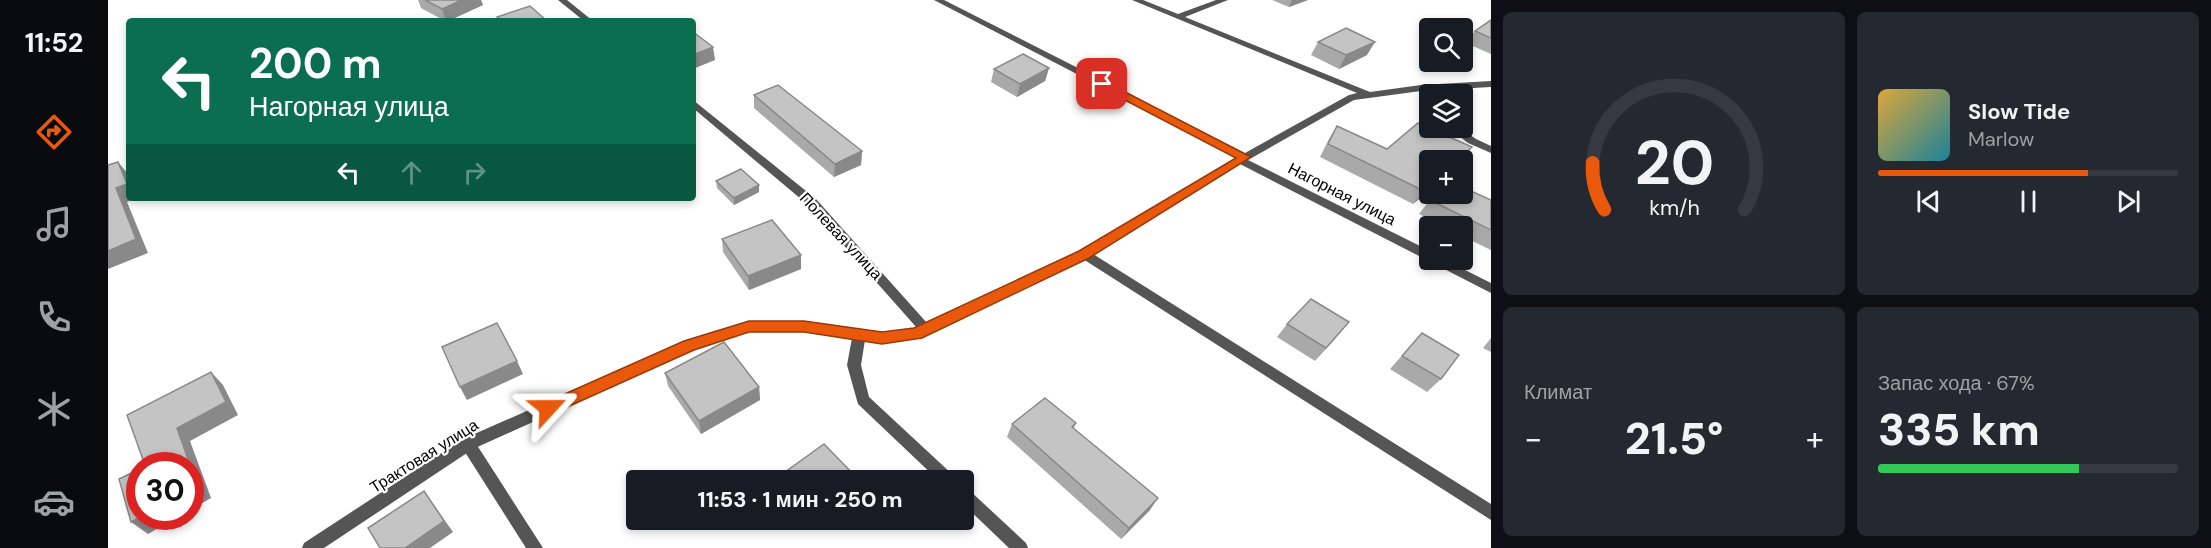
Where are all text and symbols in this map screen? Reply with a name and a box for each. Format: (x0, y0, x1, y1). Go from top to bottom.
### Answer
map controls (1419, 18, 1473, 270)
button: search (1419, 18, 1473, 72)
text: 11:52 (25, 25, 83, 60)
text: 200 m (249, 36, 382, 91)
icon: left (150, 42, 228, 120)
pin (1076, 58, 1127, 109)
icon: arrive (1085, 67, 1118, 100)
button: layers (1419, 84, 1473, 138)
text: Нагорная улица (249, 89, 449, 124)
text: Slow Tide (1968, 97, 2070, 126)
icon: directions (33, 111, 75, 153)
text: 20 (1634, 123, 1714, 204)
text: Marlow (1968, 126, 2034, 152)
button: + (1419, 150, 1473, 204)
icon: left (332, 156, 365, 189)
icon: ahead (395, 156, 428, 189)
icon: right (458, 156, 491, 189)
street label: Нагорная улица (1284, 158, 1400, 230)
icon: previous (1912, 185, 1945, 218)
icon: pause (2012, 185, 2045, 218)
icon: next (2112, 185, 2145, 218)
street label: Полевая улица (795, 188, 887, 284)
text: km/h (1649, 195, 1699, 223)
icon: music (33, 203, 75, 245)
button: − (1419, 216, 1473, 270)
icon: phone (33, 296, 75, 338)
text: Запас хода · 67% (1878, 370, 2035, 396)
position arrow (516, 376, 580, 440)
text: Климат (1524, 379, 1592, 405)
icon: climate (33, 388, 75, 430)
text: 335 km (1878, 400, 2040, 459)
text: 21.5° (1625, 409, 1723, 468)
street label: Трактовая улица (366, 414, 482, 498)
text: − (1524, 417, 1542, 460)
text: + (1806, 417, 1824, 460)
speed limit sign: 30 (126, 452, 204, 530)
icon: car (33, 481, 75, 523)
text: 11:53 · 1 мин · 250 m (698, 485, 902, 514)

